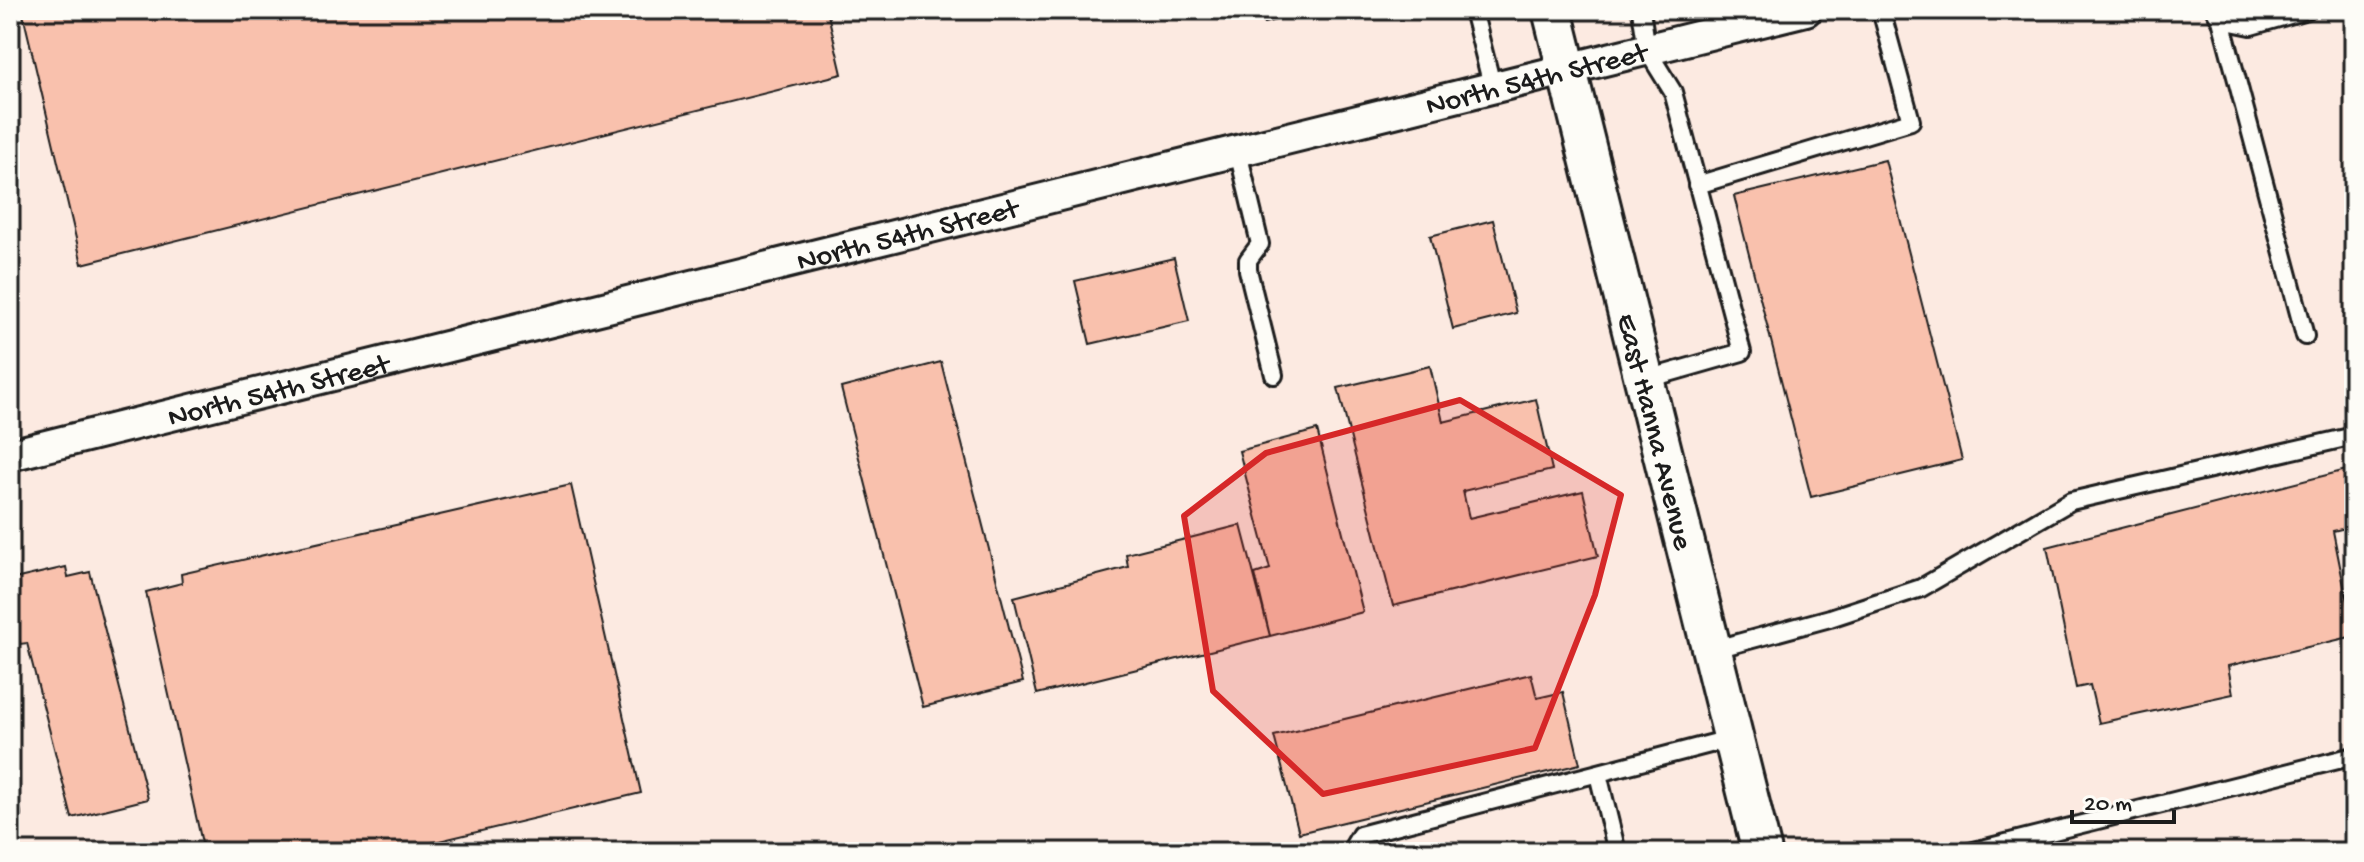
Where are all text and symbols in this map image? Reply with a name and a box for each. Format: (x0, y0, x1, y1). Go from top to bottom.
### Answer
street label: North 54th Street (1423, 36, 1654, 126)
street label: North 54th Street (794, 192, 1025, 281)
street label: East Hanna Avenue (1606, 311, 1699, 554)
street label: North 54th Street (165, 348, 396, 437)
scale bar (2072, 774, 2174, 824)
text: 20 m (2084, 791, 2132, 820)

